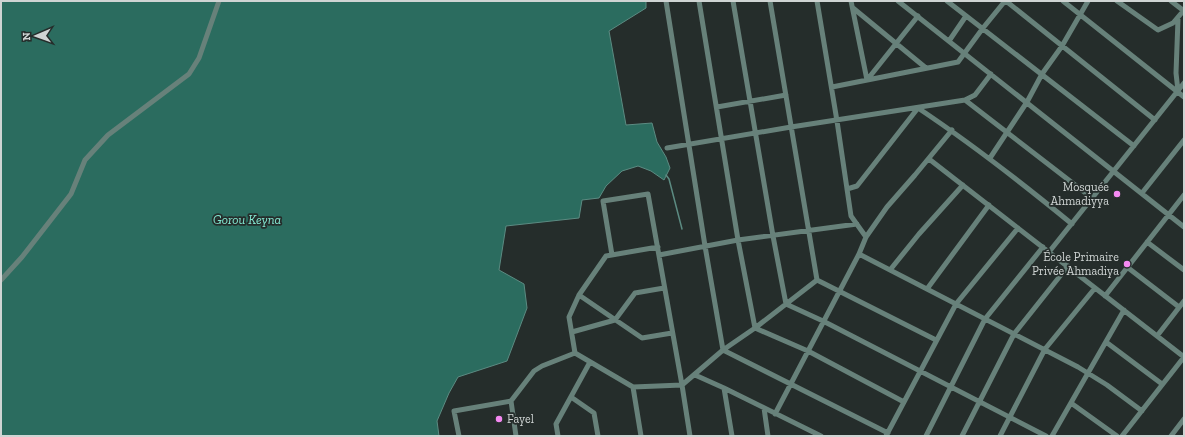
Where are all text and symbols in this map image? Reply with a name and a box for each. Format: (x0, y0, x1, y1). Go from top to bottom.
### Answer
north arrow (16, 16, 56, 56)
text: N (20, 31, 33, 41)
place label: Mosquée Ahmadiyya (1050, 180, 1109, 208)
marker: Mosquée Ahmadiyya (1112, 189, 1122, 199)
water label: Gorou Keyna (213, 212, 281, 227)
place label: École Primaire Privée Ahmadiya (1032, 249, 1119, 278)
marker: École Primaire Privée Ahmadiya (1122, 259, 1132, 269)
place label: Fayel (507, 412, 534, 426)
marker: Fayel (494, 414, 504, 424)

